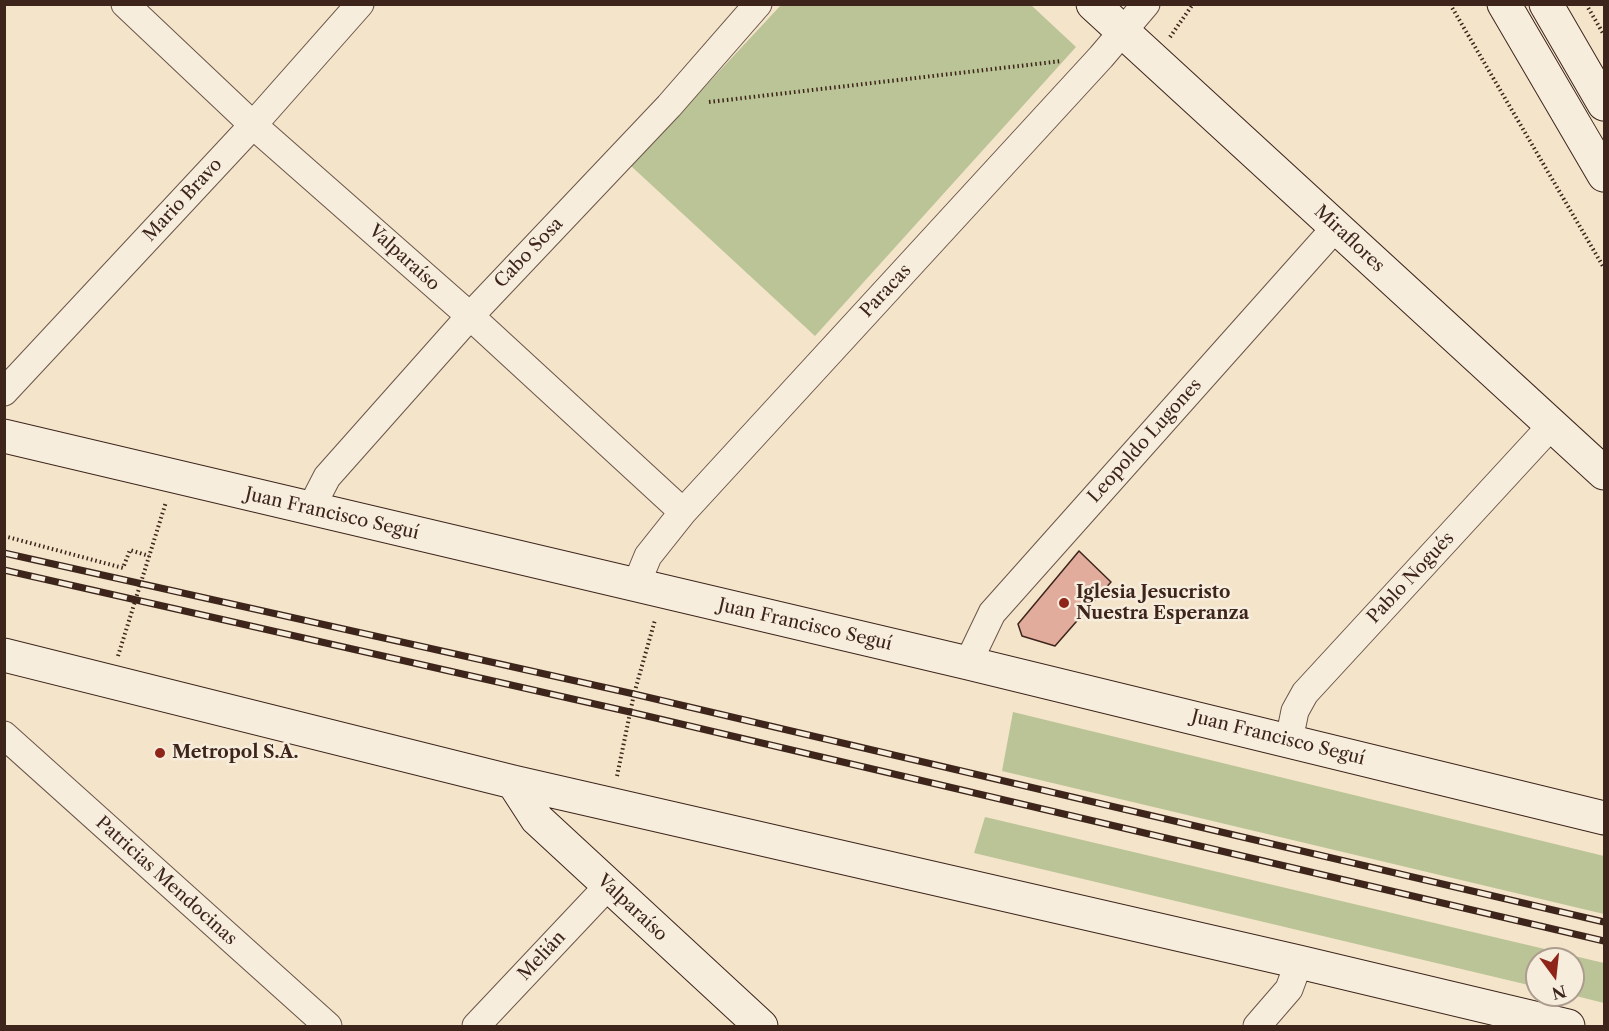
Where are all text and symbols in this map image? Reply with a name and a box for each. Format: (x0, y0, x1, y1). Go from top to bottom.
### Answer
street label: Mario Bravo (139, 154, 227, 246)
street label: Miraflores (1309, 201, 1389, 277)
street label: Cabo Sosa (490, 213, 568, 293)
street label: Valparaíso (364, 220, 444, 296)
street label: Paracas (856, 260, 916, 322)
street label: Leopoldo Lugones (1084, 374, 1206, 508)
street label: Juan Francisco Seguí (243, 483, 421, 545)
street label: Pablo Nogués (1363, 528, 1459, 628)
place label: Iglesia Jesucristo Nuestra Esperanza (1076, 582, 1249, 624)
street label: Juan Francisco Seguí (716, 594, 894, 656)
marker: Iglesia Jesucristo Nuestra Esperanza (1057, 596, 1071, 610)
street label: Juan Francisco Seguí (1189, 706, 1367, 770)
place label: Metropol S.A. (172, 742, 299, 764)
marker: Metropol S.A. (153, 746, 167, 760)
street label: Patricias Mendocinas (91, 812, 241, 950)
street label: Valparaíso (592, 870, 672, 946)
street label: Melián (514, 927, 570, 985)
north arrow (1525, 947, 1585, 1007)
text: N (1550, 981, 1568, 1004)

